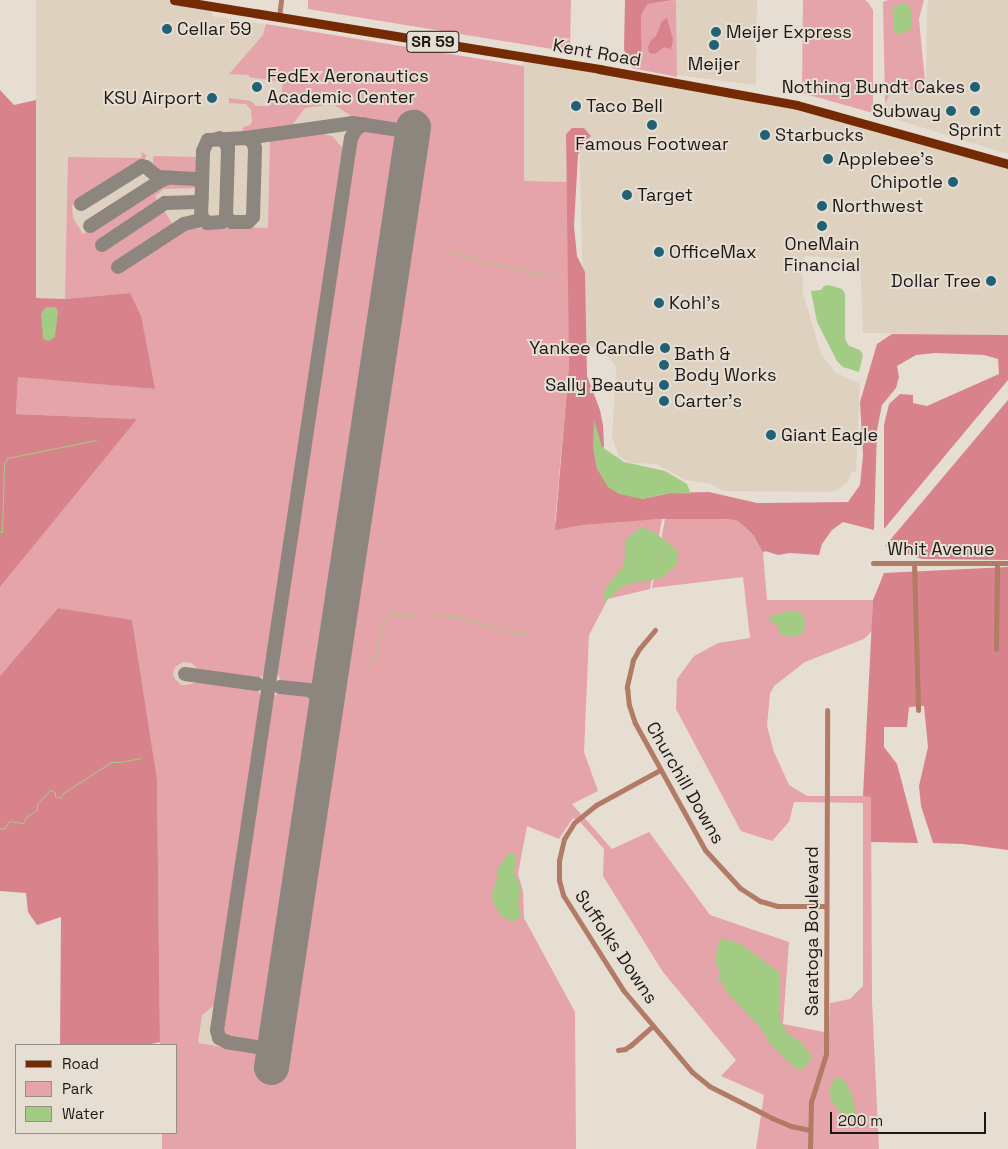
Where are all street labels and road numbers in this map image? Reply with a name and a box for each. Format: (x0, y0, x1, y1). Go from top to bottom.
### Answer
road number: SR 59 (406, 28, 460, 56)
street label: Kent Road (551, 35, 643, 71)
street label: Whit Avenue (887, 538, 995, 560)
street label: Churchill Downs (641, 718, 729, 848)
street label: Saratoga Boulevard (801, 846, 823, 1016)
street label: Suffolks Downs (570, 886, 662, 1008)

